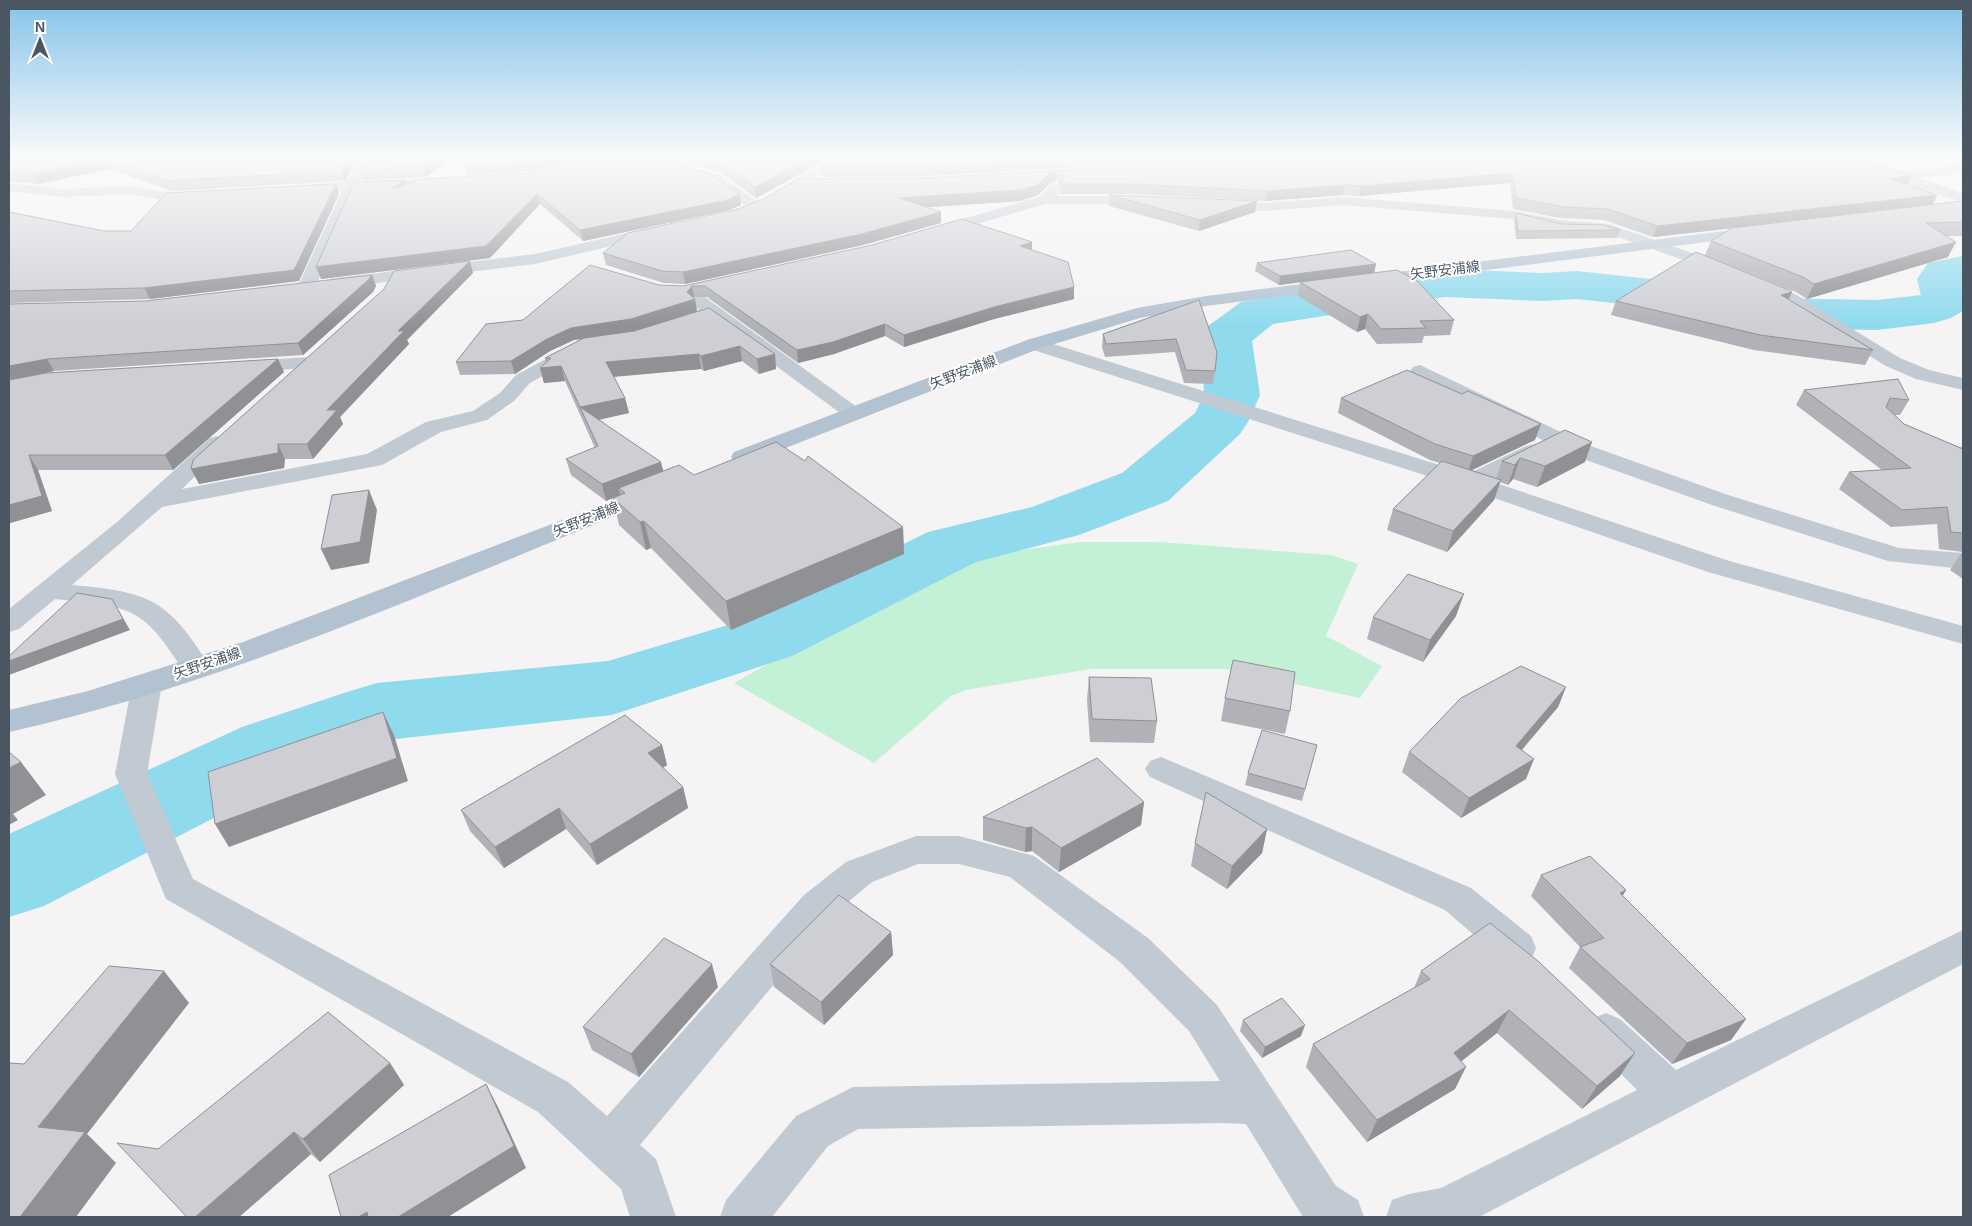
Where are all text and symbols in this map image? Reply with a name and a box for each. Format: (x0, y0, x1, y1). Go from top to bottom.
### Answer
north arrow (15, 15, 65, 65)
text: N (35, 19, 45, 35)
street label: 矢野安浦線 (1409, 258, 1481, 282)
street label: 矢野安浦線 (927, 352, 999, 392)
street label: 矢野安浦線 (551, 498, 621, 540)
street label: 矢野安浦線 (171, 644, 243, 682)

